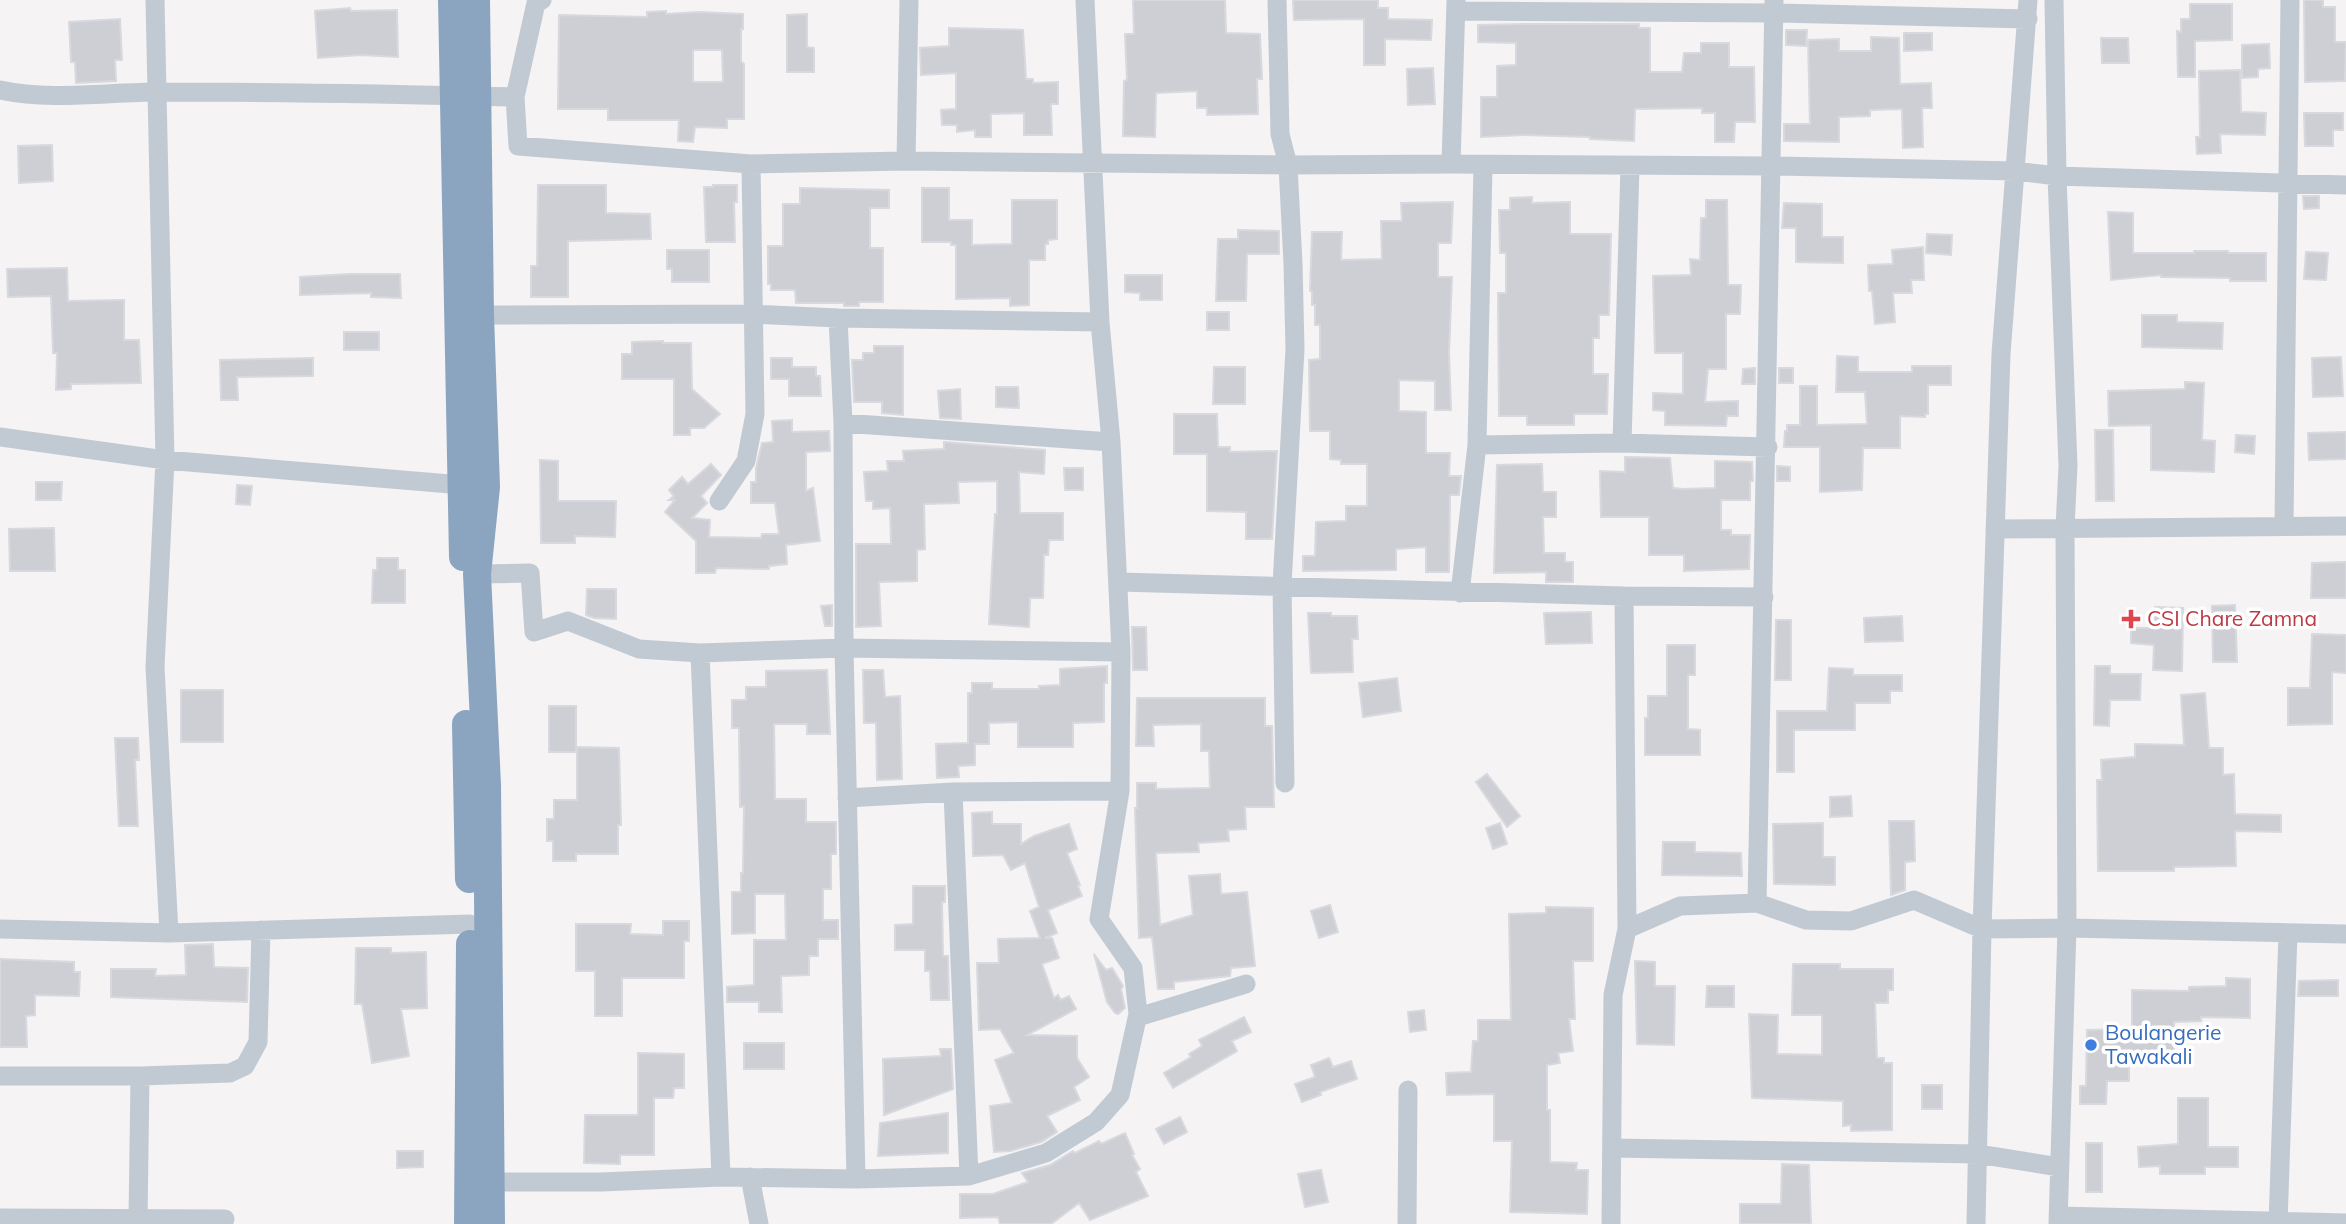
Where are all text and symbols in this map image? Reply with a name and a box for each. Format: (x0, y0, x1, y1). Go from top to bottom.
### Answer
place label: CSI Chare Zamna (2147, 605, 2317, 631)
marker: CSI Chare Zamna (2121, 609, 2141, 629)
place label: Boulangerie Tawakali (2105, 1019, 2221, 1069)
marker: Boulangerie Tawakali (2083, 1037, 2099, 1053)

